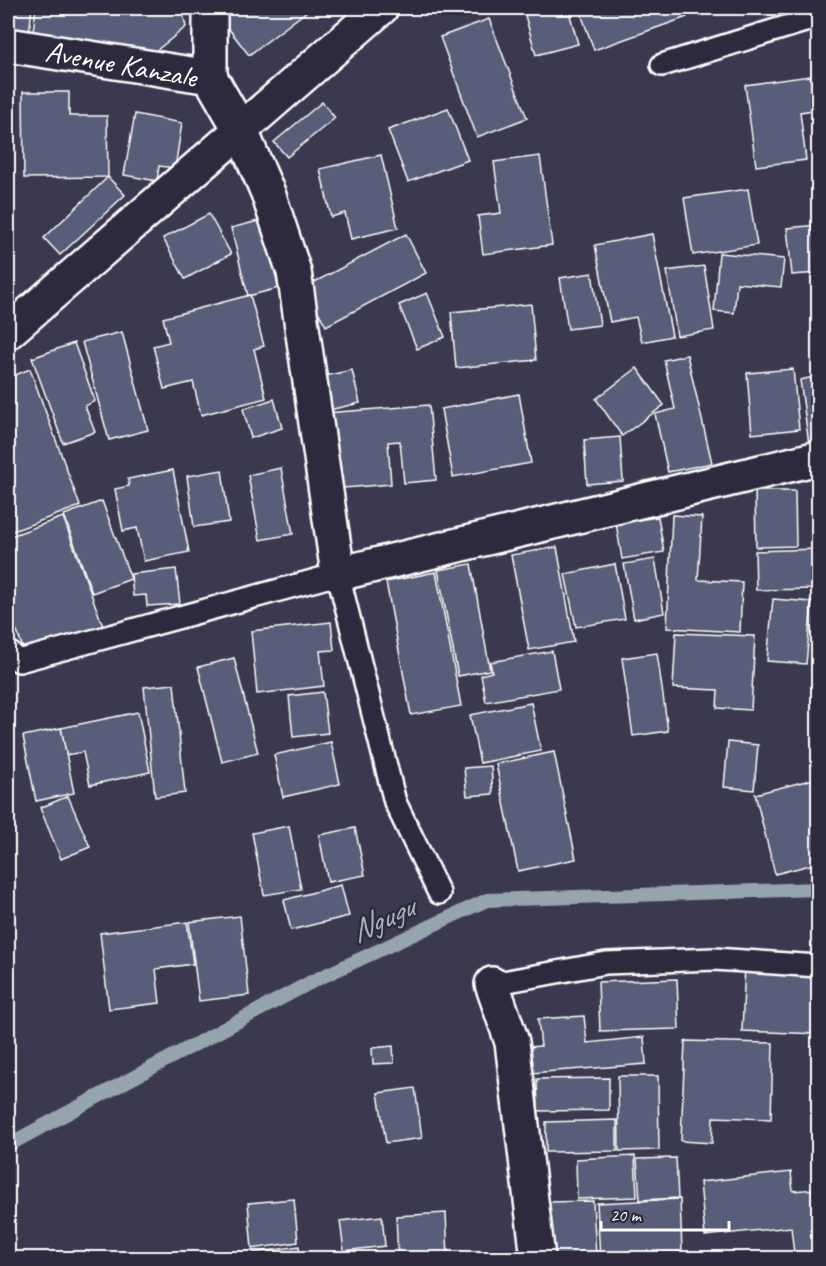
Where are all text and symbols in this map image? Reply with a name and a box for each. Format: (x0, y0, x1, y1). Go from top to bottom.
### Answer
street label: Avenue Kanzale (42, 32, 202, 96)
water label: Ngugu (343, 884, 425, 952)
scale bar (601, 1194, 728, 1232)
text: 20 m (610, 1204, 643, 1226)

